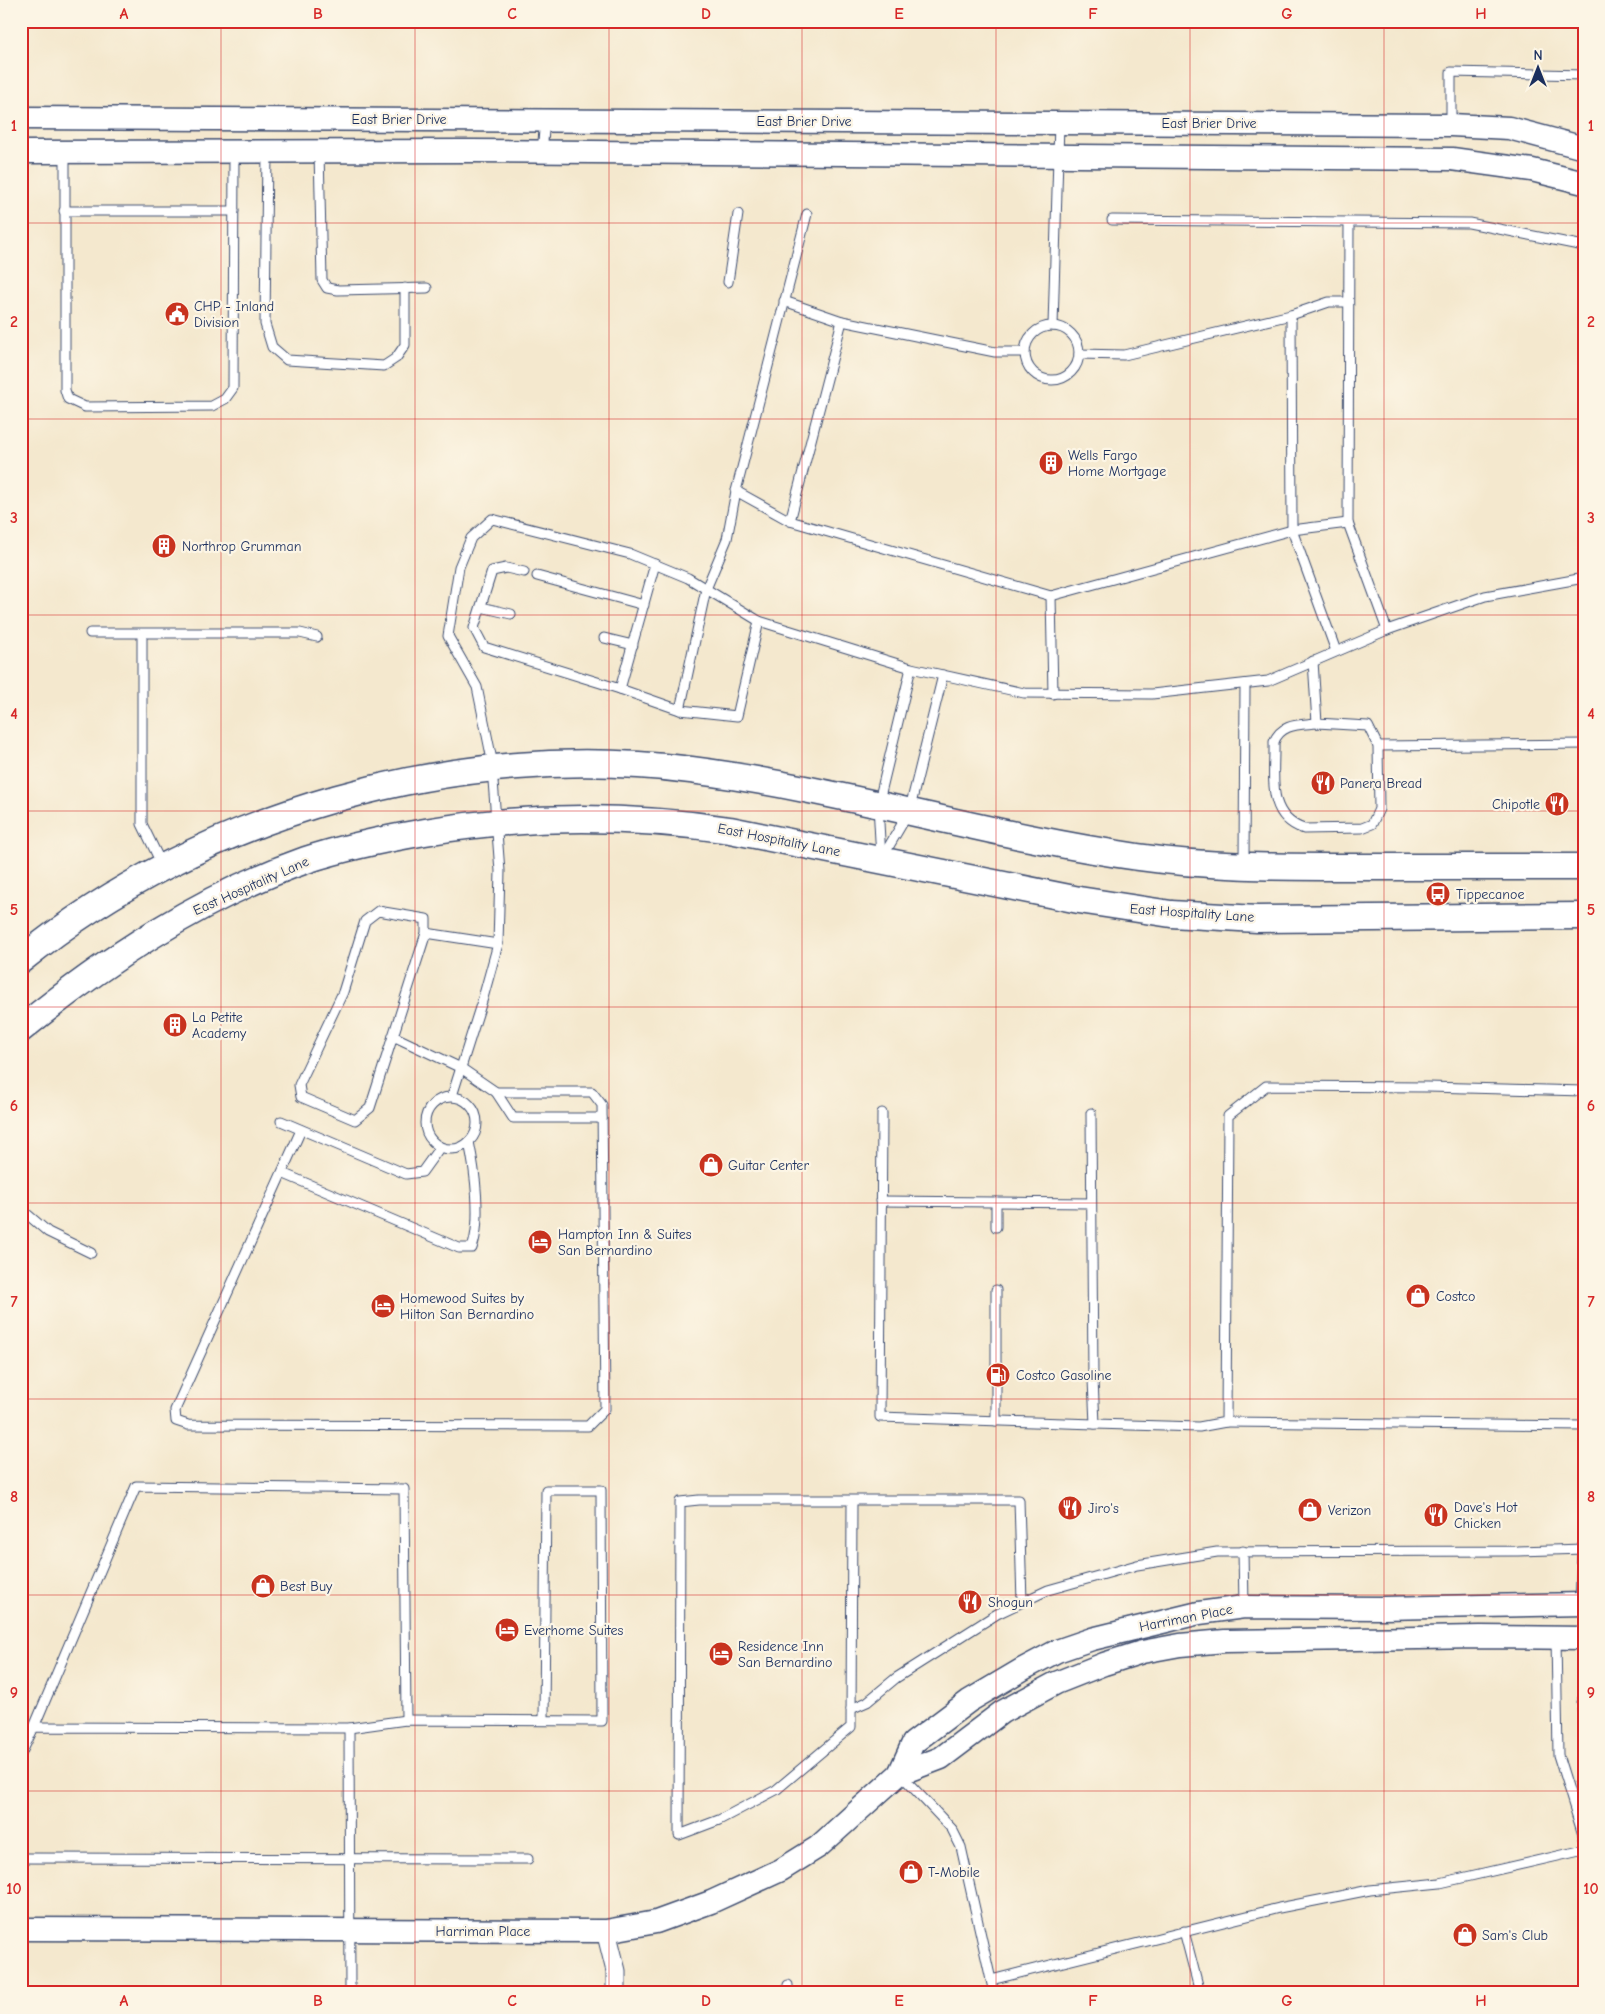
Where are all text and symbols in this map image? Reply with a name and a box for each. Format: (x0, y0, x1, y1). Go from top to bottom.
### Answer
text: A (120, 5, 129, 23)
text: B (313, 5, 323, 23)
text: C (507, 5, 517, 23)
text: D (701, 5, 711, 23)
text: E (894, 5, 904, 23)
text: F (1088, 5, 1098, 23)
text: G (1281, 5, 1293, 23)
text: H (1475, 5, 1487, 23)
north arrow (1512, 42, 1562, 92)
text: N (1533, 47, 1543, 64)
street label: East Brier Drive (352, 111, 446, 128)
street label: East Brier Drive (757, 113, 851, 130)
street label: East Brier Drive (1162, 115, 1256, 132)
text: 1 (11, 117, 17, 135)
text: 1 (1588, 117, 1594, 135)
place label: CHP - Inland Division (194, 298, 274, 331)
public building icon: CHP - Inland Division (164, 301, 190, 327)
text: 2 (10, 313, 18, 331)
text: 2 (1587, 313, 1595, 331)
place label: Wells Fargo Home Mortgage (1068, 447, 1166, 480)
building icon: Wells Fargo Home Mortgage (1038, 450, 1064, 476)
text: 3 (10, 509, 18, 527)
text: 3 (1587, 509, 1595, 527)
building icon: Northrop Grumman (151, 533, 177, 559)
place label: Northrop Grumman (182, 538, 301, 555)
text: 4 (10, 705, 18, 723)
text: 4 (1587, 705, 1595, 723)
restaurant icon: Panera Bread (1310, 770, 1336, 796)
place label: Panera Bread (1340, 775, 1422, 792)
restaurant icon: Chipotle (1544, 791, 1570, 817)
place label: Chipotle (1492, 796, 1540, 813)
street label: East Hospitality Lane (716, 820, 842, 860)
street label: East Hospitality Lane (191, 853, 311, 919)
bus stop icon: Tippecanoe (1425, 881, 1451, 907)
place label: Tippecanoe (1456, 886, 1525, 903)
street label: East Hospitality Lane (1129, 900, 1255, 926)
text: 5 (10, 901, 18, 919)
text: 5 (1587, 901, 1595, 919)
place label: La Petite Academy (192, 1009, 247, 1042)
building icon: La Petite Academy (162, 1012, 188, 1038)
text: 6 (10, 1097, 18, 1115)
text: 6 (1587, 1097, 1595, 1115)
shop icon: Guitar Center (698, 1152, 724, 1178)
place label: Guitar Center (728, 1157, 809, 1174)
place label: Hampton Inn & Suites San Bernardino (558, 1226, 692, 1259)
hotel icon: Hampton Inn & Suites San Bernardino (527, 1229, 553, 1255)
shop icon: Costco (1405, 1283, 1431, 1309)
place label: Costco (1436, 1288, 1475, 1305)
place label: Homewood Suites by Hilton San Bernardino (400, 1290, 534, 1323)
text: 7 (10, 1293, 18, 1311)
hotel icon: Homewood Suites by Hilton San Bernardino (370, 1293, 396, 1319)
text: 7 (1587, 1293, 1595, 1311)
fuel station icon: Costco Gasoline (985, 1362, 1011, 1388)
place label: Costco Gasoline (1016, 1367, 1112, 1384)
text: 8 (10, 1488, 18, 1506)
text: 8 (1587, 1488, 1595, 1506)
restaurant icon: Jiro's (1057, 1495, 1083, 1521)
shop icon: Verizon (1297, 1497, 1323, 1523)
place label: Dave's Hot Chicken (1454, 1499, 1518, 1532)
place label: Jiro's (1088, 1500, 1119, 1517)
place label: Verizon (1328, 1502, 1371, 1519)
restaurant icon: Dave's Hot Chicken (1423, 1502, 1449, 1528)
shop icon: Best Buy (250, 1573, 276, 1599)
place label: Best Buy (280, 1578, 333, 1595)
restaurant icon: Shogun (957, 1589, 983, 1615)
place label: Shogun (988, 1594, 1033, 1611)
street label: Harriman Place (1138, 1601, 1234, 1635)
hotel icon: Everhome Suites (494, 1617, 520, 1643)
place label: Everhome Suites (524, 1622, 623, 1639)
place label: Residence Inn San Bernardino (738, 1638, 832, 1671)
hotel icon: Residence Inn San Bernardino (708, 1641, 734, 1667)
text: 9 (10, 1684, 18, 1702)
text: 9 (1587, 1684, 1595, 1702)
shop icon: T-Mobile (898, 1859, 924, 1885)
place label: T-Mobile (928, 1864, 980, 1881)
text: 10 (6, 1880, 22, 1898)
text: 10 (1583, 1880, 1599, 1898)
shop icon: Sam's Club (1452, 1922, 1478, 1948)
street label: Harriman Place (436, 1923, 530, 1940)
place label: Sam's Club (1482, 1927, 1548, 1944)
text: A (120, 1992, 129, 2010)
text: B (313, 1992, 323, 2010)
text: C (507, 1992, 517, 2010)
text: D (701, 1992, 711, 2010)
text: E (894, 1992, 904, 2010)
text: F (1088, 1992, 1098, 2010)
text: G (1281, 1992, 1293, 2010)
text: H (1475, 1992, 1487, 2010)

